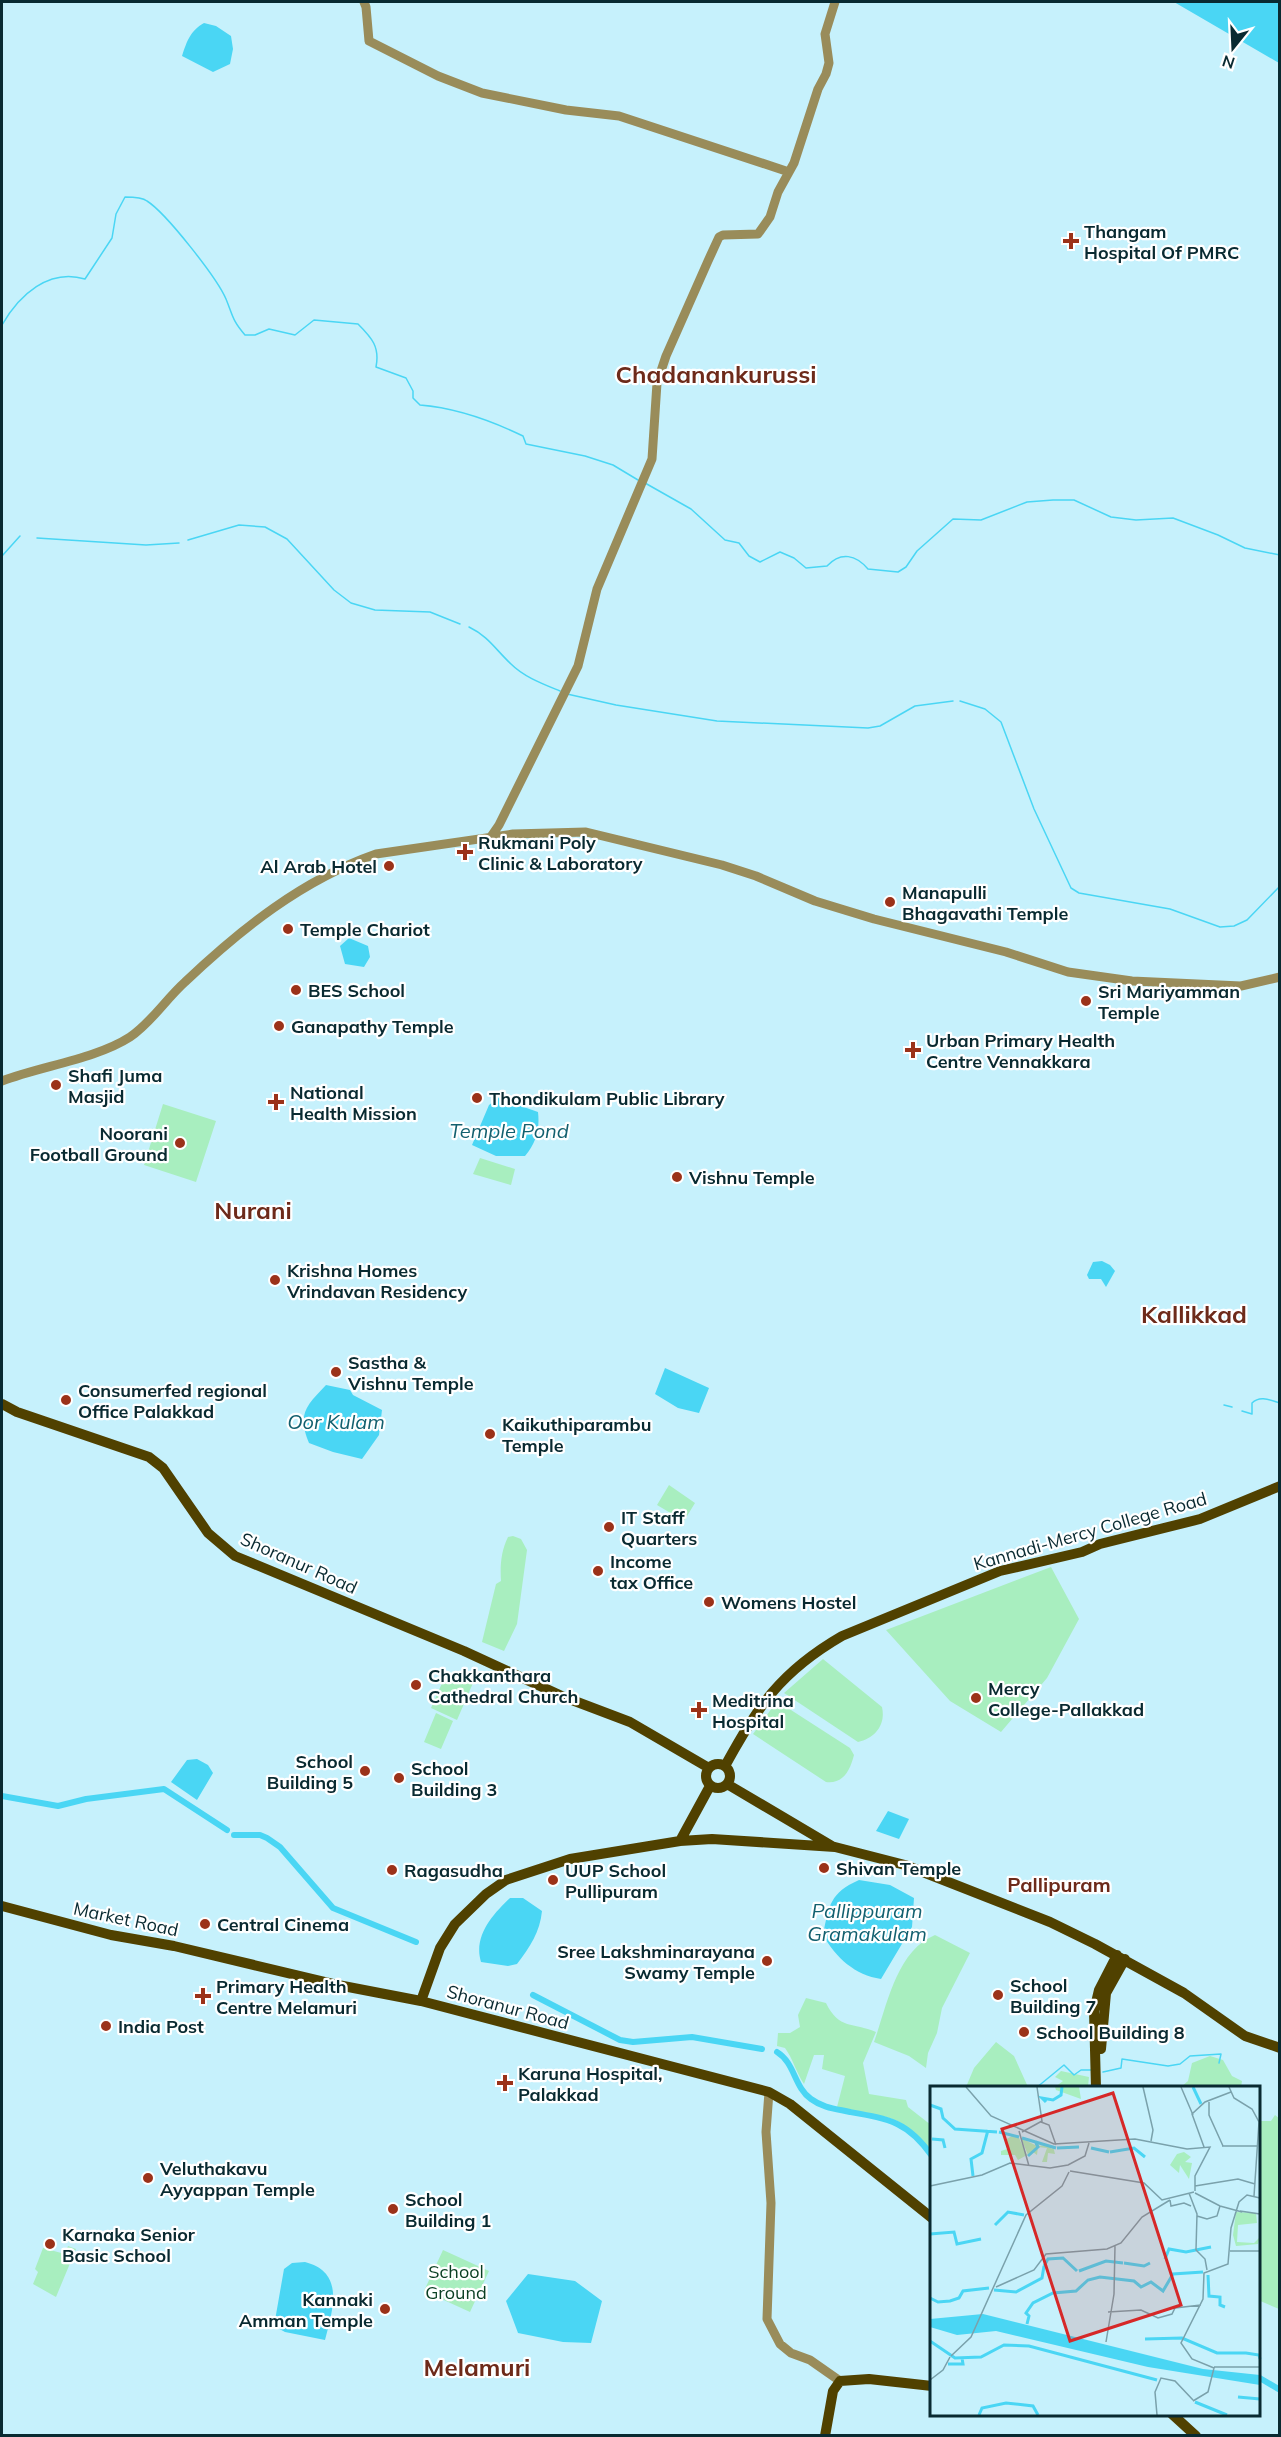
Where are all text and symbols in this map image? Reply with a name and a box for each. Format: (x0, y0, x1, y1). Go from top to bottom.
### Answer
north arrow (1203, 18, 1263, 78)
text: N (1220, 51, 1237, 74)
place label: Thangam Hospital Of PMRC (1084, 220, 1239, 264)
marker: Thangam Hospital Of PMRC (1062, 232, 1080, 250)
district label: Chadanankurussi (616, 359, 816, 389)
place label: Rukmani Poly Clinic & Laboratory (478, 831, 643, 875)
marker: Rukmani Poly Clinic & Laboratory (456, 843, 474, 861)
place label: Al Arab Hotel (260, 855, 377, 878)
marker: Al Arab Hotel (382, 859, 396, 873)
place label: Manapulli Bhagavathi Temple (902, 881, 1068, 925)
marker: Manapulli Bhagavathi Temple (883, 895, 897, 909)
place label: Temple Chariot (300, 918, 430, 941)
marker: Temple Chariot (281, 922, 295, 936)
place label: BES School (308, 979, 405, 1002)
place label: Sri Mariyamman Temple (1098, 980, 1240, 1024)
marker: BES School (289, 983, 303, 997)
marker: Sri Mariyamman Temple (1079, 994, 1093, 1008)
place label: Ganapathy Temple (291, 1015, 454, 1038)
marker: Ganapathy Temple (272, 1019, 286, 1033)
place label: Urban Primary Health Centre Vennakkara (926, 1029, 1115, 1073)
marker: Urban Primary Health Centre Vennakkara (904, 1041, 922, 1059)
place label: Shafi Juma Masjid (68, 1064, 162, 1108)
marker: Shafi Juma Masjid (49, 1078, 63, 1092)
place label: National Health Mission (290, 1081, 417, 1125)
place label: Thondikulam Public Library (489, 1087, 725, 1110)
marker: Thondikulam Public Library (470, 1091, 484, 1105)
marker: National Health Mission (267, 1093, 285, 1111)
water label: Temple Pond (449, 1118, 569, 1143)
place label: Noorani Football Ground (30, 1122, 168, 1166)
marker: Noorani Football Ground (173, 1136, 187, 1150)
place label: Vishnu Temple (688, 1166, 815, 1189)
marker: Vishnu Temple (670, 1170, 684, 1184)
district label: Nurani (214, 1195, 292, 1225)
place label: Krishna Homes Vrindavan Residency (286, 1259, 467, 1303)
marker: Krishna Homes Vrindavan Residency (268, 1273, 282, 1287)
district label: Kallikkad (1141, 1299, 1247, 1329)
place label: Sastha & Vishnu Temple (347, 1351, 474, 1395)
marker: Sastha & Vishnu Temple (329, 1365, 343, 1379)
place label: Consumerfed regional Office Palakkad (78, 1379, 267, 1423)
marker: Consumerfed regional Office Palakkad (59, 1393, 73, 1407)
water label: Oor Kulam (287, 1409, 385, 1434)
place label: Kaikuthiparambu Temple (502, 1413, 651, 1457)
marker: Kaikuthiparambu Temple (483, 1427, 497, 1441)
street label: Kannadi-Mercy College Road (971, 1487, 1209, 1575)
place label: IT Staff Quarters (621, 1506, 697, 1550)
marker: IT Staff Quarters (602, 1520, 616, 1534)
street label: Shoranur Road (237, 1527, 361, 1599)
place label: Income tax Office (610, 1550, 693, 1594)
marker: Income tax Office (591, 1564, 605, 1578)
place label: Womens Hostel (721, 1591, 856, 1614)
marker: Womens Hostel (702, 1595, 716, 1609)
place label: Chakkanthara Cathedral Church (428, 1664, 578, 1708)
place label: Mercy College-Pallakkad (988, 1677, 1144, 1721)
marker: Chakkanthara Cathedral Church (409, 1678, 423, 1692)
place label: Meditrina Hospital (712, 1689, 794, 1733)
marker: Mercy College-Pallakkad (969, 1691, 983, 1705)
marker: Meditrina Hospital (690, 1701, 708, 1719)
place label: School Building 5 (267, 1750, 353, 1794)
place label: School Building 3 (411, 1757, 497, 1801)
marker: School Building 5 (358, 1764, 372, 1778)
marker: School Building 3 (392, 1771, 406, 1785)
place label: Shivan Temple (836, 1857, 961, 1880)
place label: Ragasudha (404, 1859, 503, 1882)
place label: UUP School Pullipuram (565, 1859, 666, 1903)
marker: Shivan Temple (817, 1861, 831, 1875)
marker: Ragasudha (385, 1863, 399, 1877)
district label: Pallipuram (1007, 1872, 1111, 1897)
marker: UUP School Pullipuram (546, 1873, 560, 1887)
street label: Market Road (71, 1897, 181, 1941)
water label: Pallippuram Gramakulam (807, 1898, 927, 1946)
place label: Central Cinema (217, 1913, 349, 1936)
marker: Central Cinema (198, 1917, 212, 1931)
place label: Sree Lakshminarayana Swamy Temple (557, 1940, 755, 1984)
marker: Sree Lakshminarayana Swamy Temple (760, 1954, 774, 1968)
place label: School Building 7 (1010, 1974, 1096, 2018)
place label: Primary Health Centre Melamuri (216, 1975, 357, 2019)
street label: Shoranur Road (444, 1980, 572, 2034)
marker: Primary Health Centre Melamuri (194, 1987, 212, 2005)
marker: School Building 7 (991, 1988, 1005, 2002)
place label: India Post (118, 2015, 204, 2038)
marker: India Post (99, 2019, 113, 2033)
place label: School Building 8 (1036, 2021, 1185, 2044)
marker: School Building 8 (1017, 2025, 1031, 2039)
place label: Karuna Hospital, Palakkad (518, 2062, 663, 2106)
marker: Karuna Hospital, Palakkad (496, 2074, 514, 2092)
inset map (930, 2086, 1260, 2416)
place label: Veluthakavu Ayyappan Temple (159, 2157, 315, 2201)
marker: Veluthakavu Ayyappan Temple (141, 2171, 155, 2185)
place label: School Building 1 (405, 2188, 491, 2232)
marker: School Building 1 (386, 2202, 400, 2216)
place label: Karnaka Senior Basic School (62, 2223, 196, 2267)
marker: Karnaka Senior Basic School (43, 2237, 57, 2251)
park label: School Ground (425, 2260, 487, 2304)
place label: Kannaki Amman Temple (239, 2288, 373, 2332)
marker: Kannaki Amman Temple (378, 2302, 392, 2316)
district label: Melamuri (424, 2352, 530, 2382)

